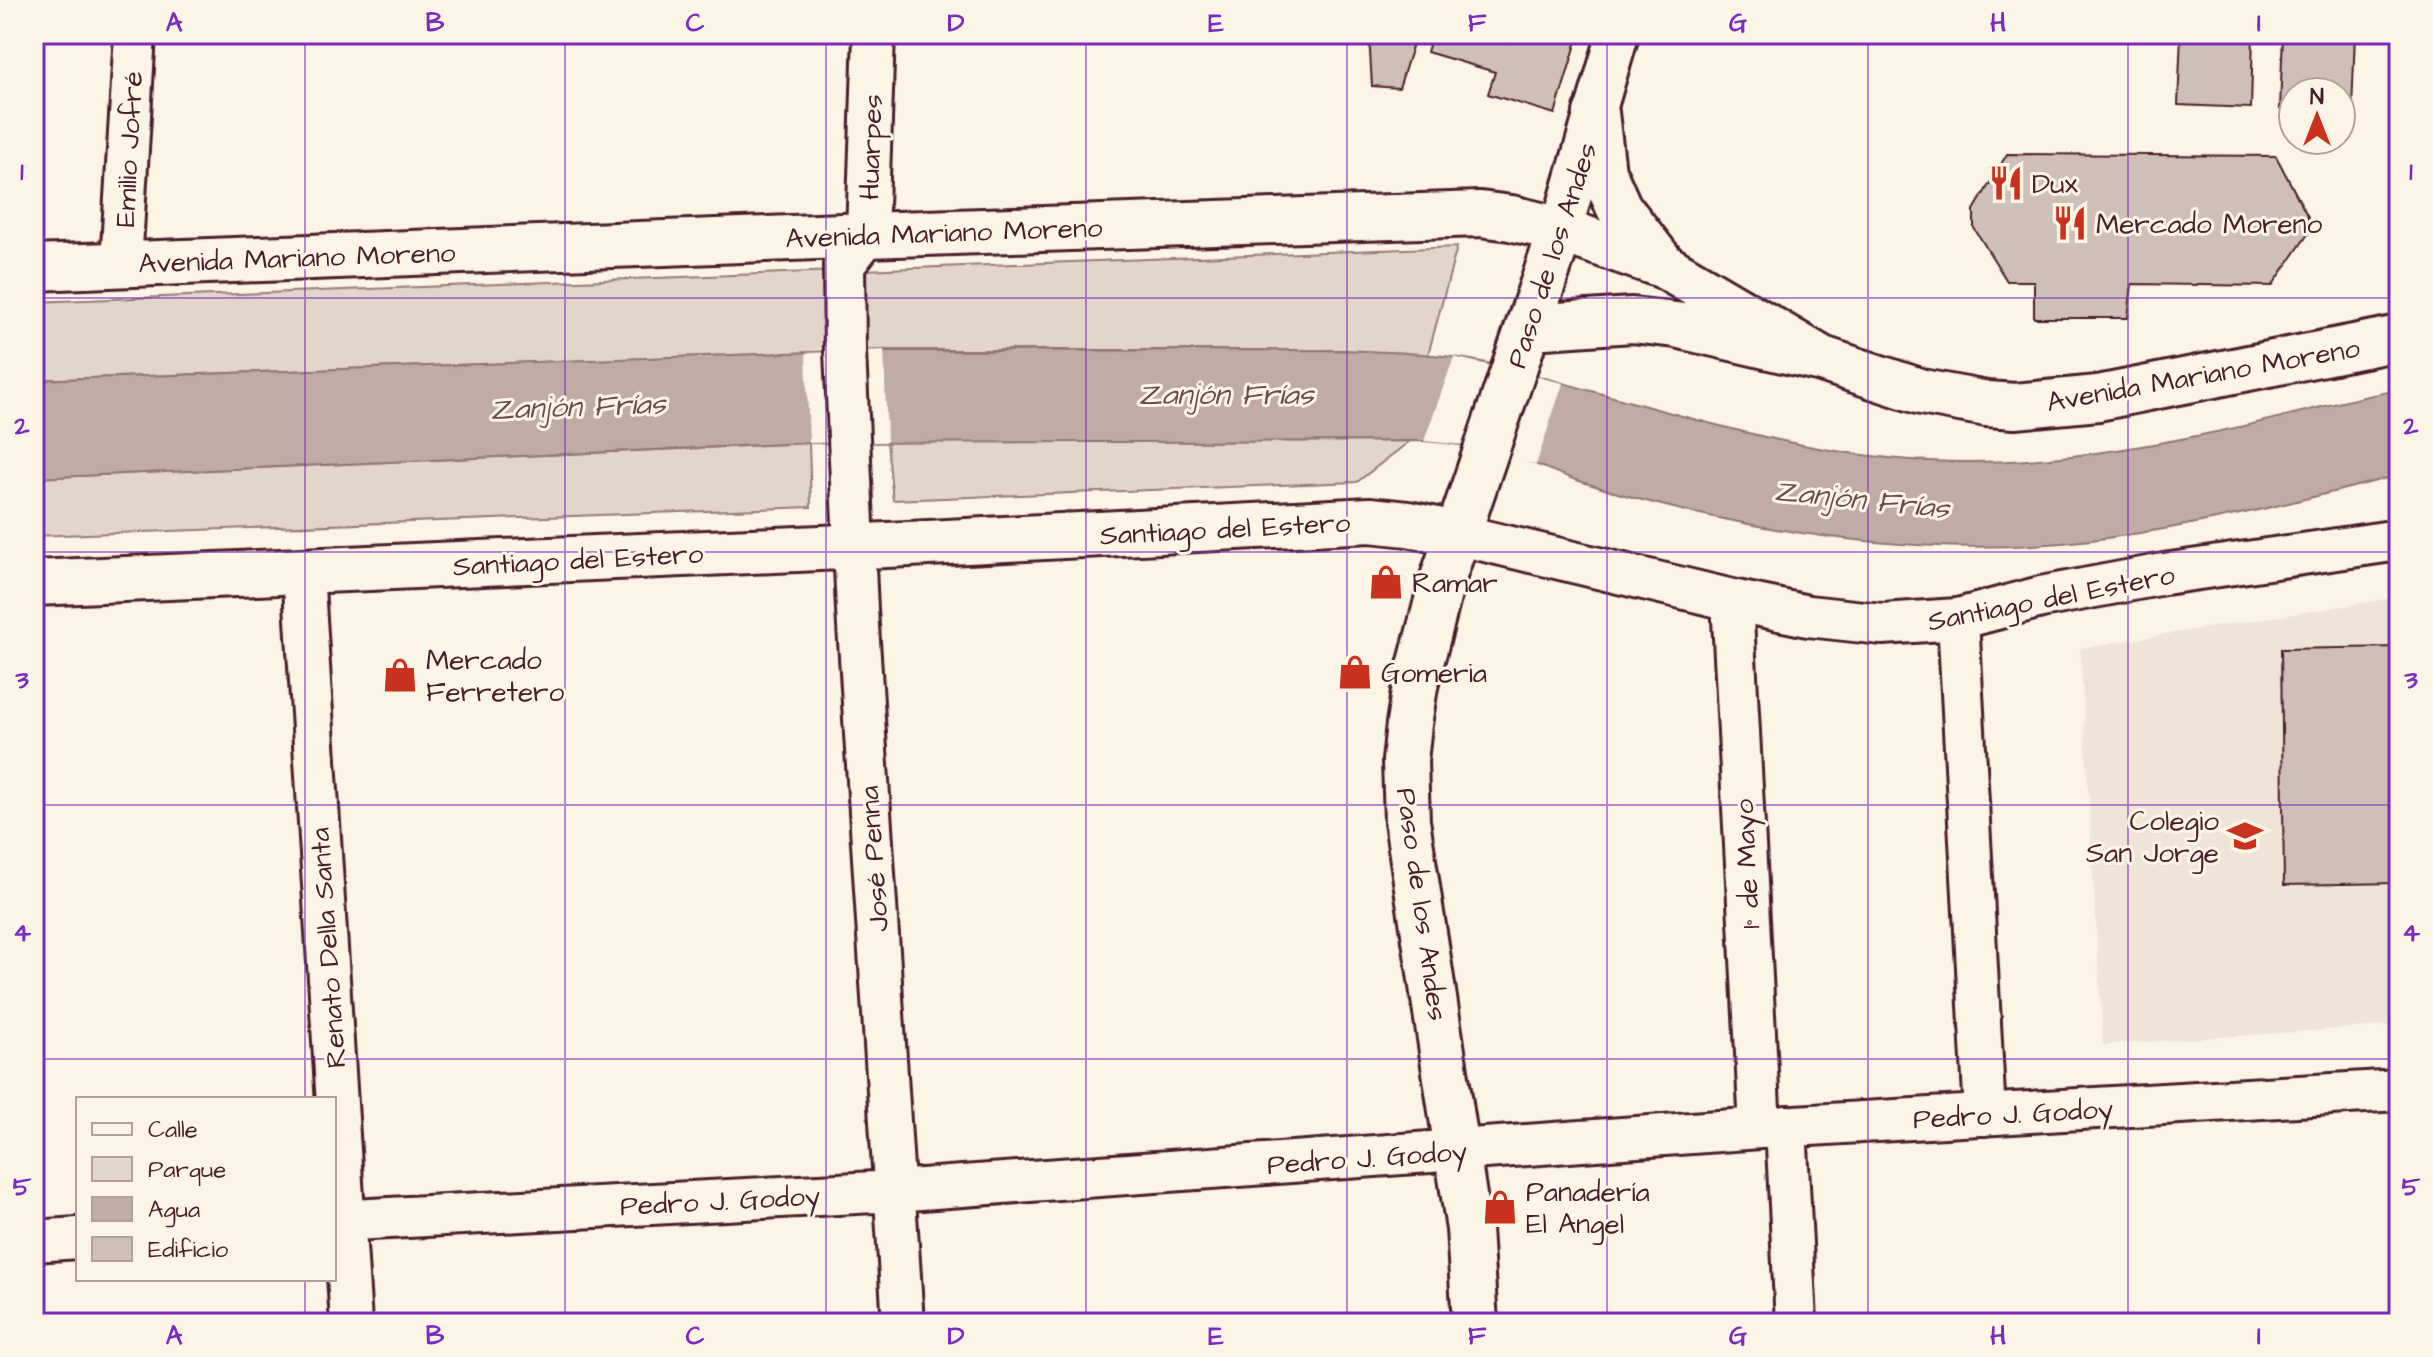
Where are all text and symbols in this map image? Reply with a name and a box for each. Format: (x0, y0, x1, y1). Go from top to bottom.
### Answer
text: A (166, 5, 183, 41)
text: B (426, 5, 445, 41)
text: C (686, 5, 705, 41)
text: D (948, 5, 965, 41)
text: E (1208, 5, 1224, 41)
text: F (1468, 5, 1487, 41)
text: G (1729, 5, 1747, 41)
text: H (1990, 5, 2006, 41)
text: I (2257, 5, 2261, 41)
street label: Emilio Jofré (106, 70, 153, 228)
north arrow (2277, 76, 2357, 156)
text: N (2310, 82, 2324, 113)
street label: Huarpes (850, 94, 893, 201)
street label: Paso de los Andes (1498, 138, 1607, 373)
text: 1 (20, 154, 24, 190)
text: 1 (2409, 154, 2413, 190)
restaurant icon: Dux (1987, 164, 2025, 202)
place label: Dux (2032, 165, 2078, 204)
restaurant icon: Mercado Moreno (2051, 204, 2089, 242)
place label: Mercado Moreno (2096, 205, 2323, 244)
street label: Avenida Mariano Moreno (785, 208, 1103, 259)
street label: Avenida Mariano Moreno (138, 233, 456, 284)
street label: Avenida Mariano Moreno (2044, 329, 2363, 422)
water label: Zanjón Frías (1138, 374, 1316, 416)
water label: Zanjón Frías (490, 383, 668, 431)
text: 2 (14, 408, 30, 444)
text: 2 (2403, 408, 2419, 444)
water label: Zanjón Frías (1773, 470, 1953, 530)
street label: Santiago del Estero (1099, 503, 1352, 557)
street label: Santiago del Estero (452, 534, 705, 588)
street label: Santiago del Estero (1924, 555, 2179, 643)
shop icon: Ramar (1367, 563, 1405, 601)
place label: Ramar (1412, 564, 1498, 603)
place label: Mercado Ferretero (426, 641, 565, 712)
shop icon: Gomeria (1336, 653, 1374, 691)
place label: Gomeria (1381, 654, 1487, 693)
shop icon: Mercado Ferretero (381, 656, 419, 694)
text: 3 (14, 662, 29, 698)
text: 3 (2403, 662, 2418, 698)
street label: José Penna (850, 785, 899, 933)
street label: Paso de los Andes (1386, 785, 1457, 1023)
street label: 1° de Mayo (1725, 798, 1772, 930)
place label: Colegio San Jorge (2086, 802, 2219, 874)
school or university icon: Colegio San Jorge (2226, 817, 2264, 855)
street label: Renato Della Santa (301, 826, 356, 1069)
text: 4 (13, 915, 31, 951)
text: 4 (2402, 915, 2420, 951)
street label: Pedro J. Godoy (1912, 1090, 2114, 1141)
legend (76, 1097, 336, 1281)
text: Calle (148, 1113, 198, 1147)
street label: Pedro J. Godoy (1266, 1132, 1469, 1187)
text: Parque (148, 1153, 226, 1187)
text: 5 (13, 1169, 32, 1205)
text: 5 (2402, 1169, 2421, 1205)
place label: Panadería El Angel (1526, 1173, 1650, 1245)
street label: Pedro J. Godoy (619, 1177, 821, 1228)
shop icon: Panadería El Angel (1481, 1188, 1519, 1226)
text: Agua (148, 1193, 200, 1228)
text: Edificio (148, 1233, 229, 1267)
text: A (166, 1318, 183, 1354)
text: B (426, 1318, 445, 1354)
text: C (686, 1318, 705, 1354)
text: D (948, 1318, 965, 1354)
text: E (1208, 1318, 1224, 1354)
text: F (1468, 1318, 1487, 1354)
text: G (1729, 1318, 1747, 1354)
text: H (1990, 1318, 2006, 1354)
text: I (2257, 1318, 2261, 1354)

